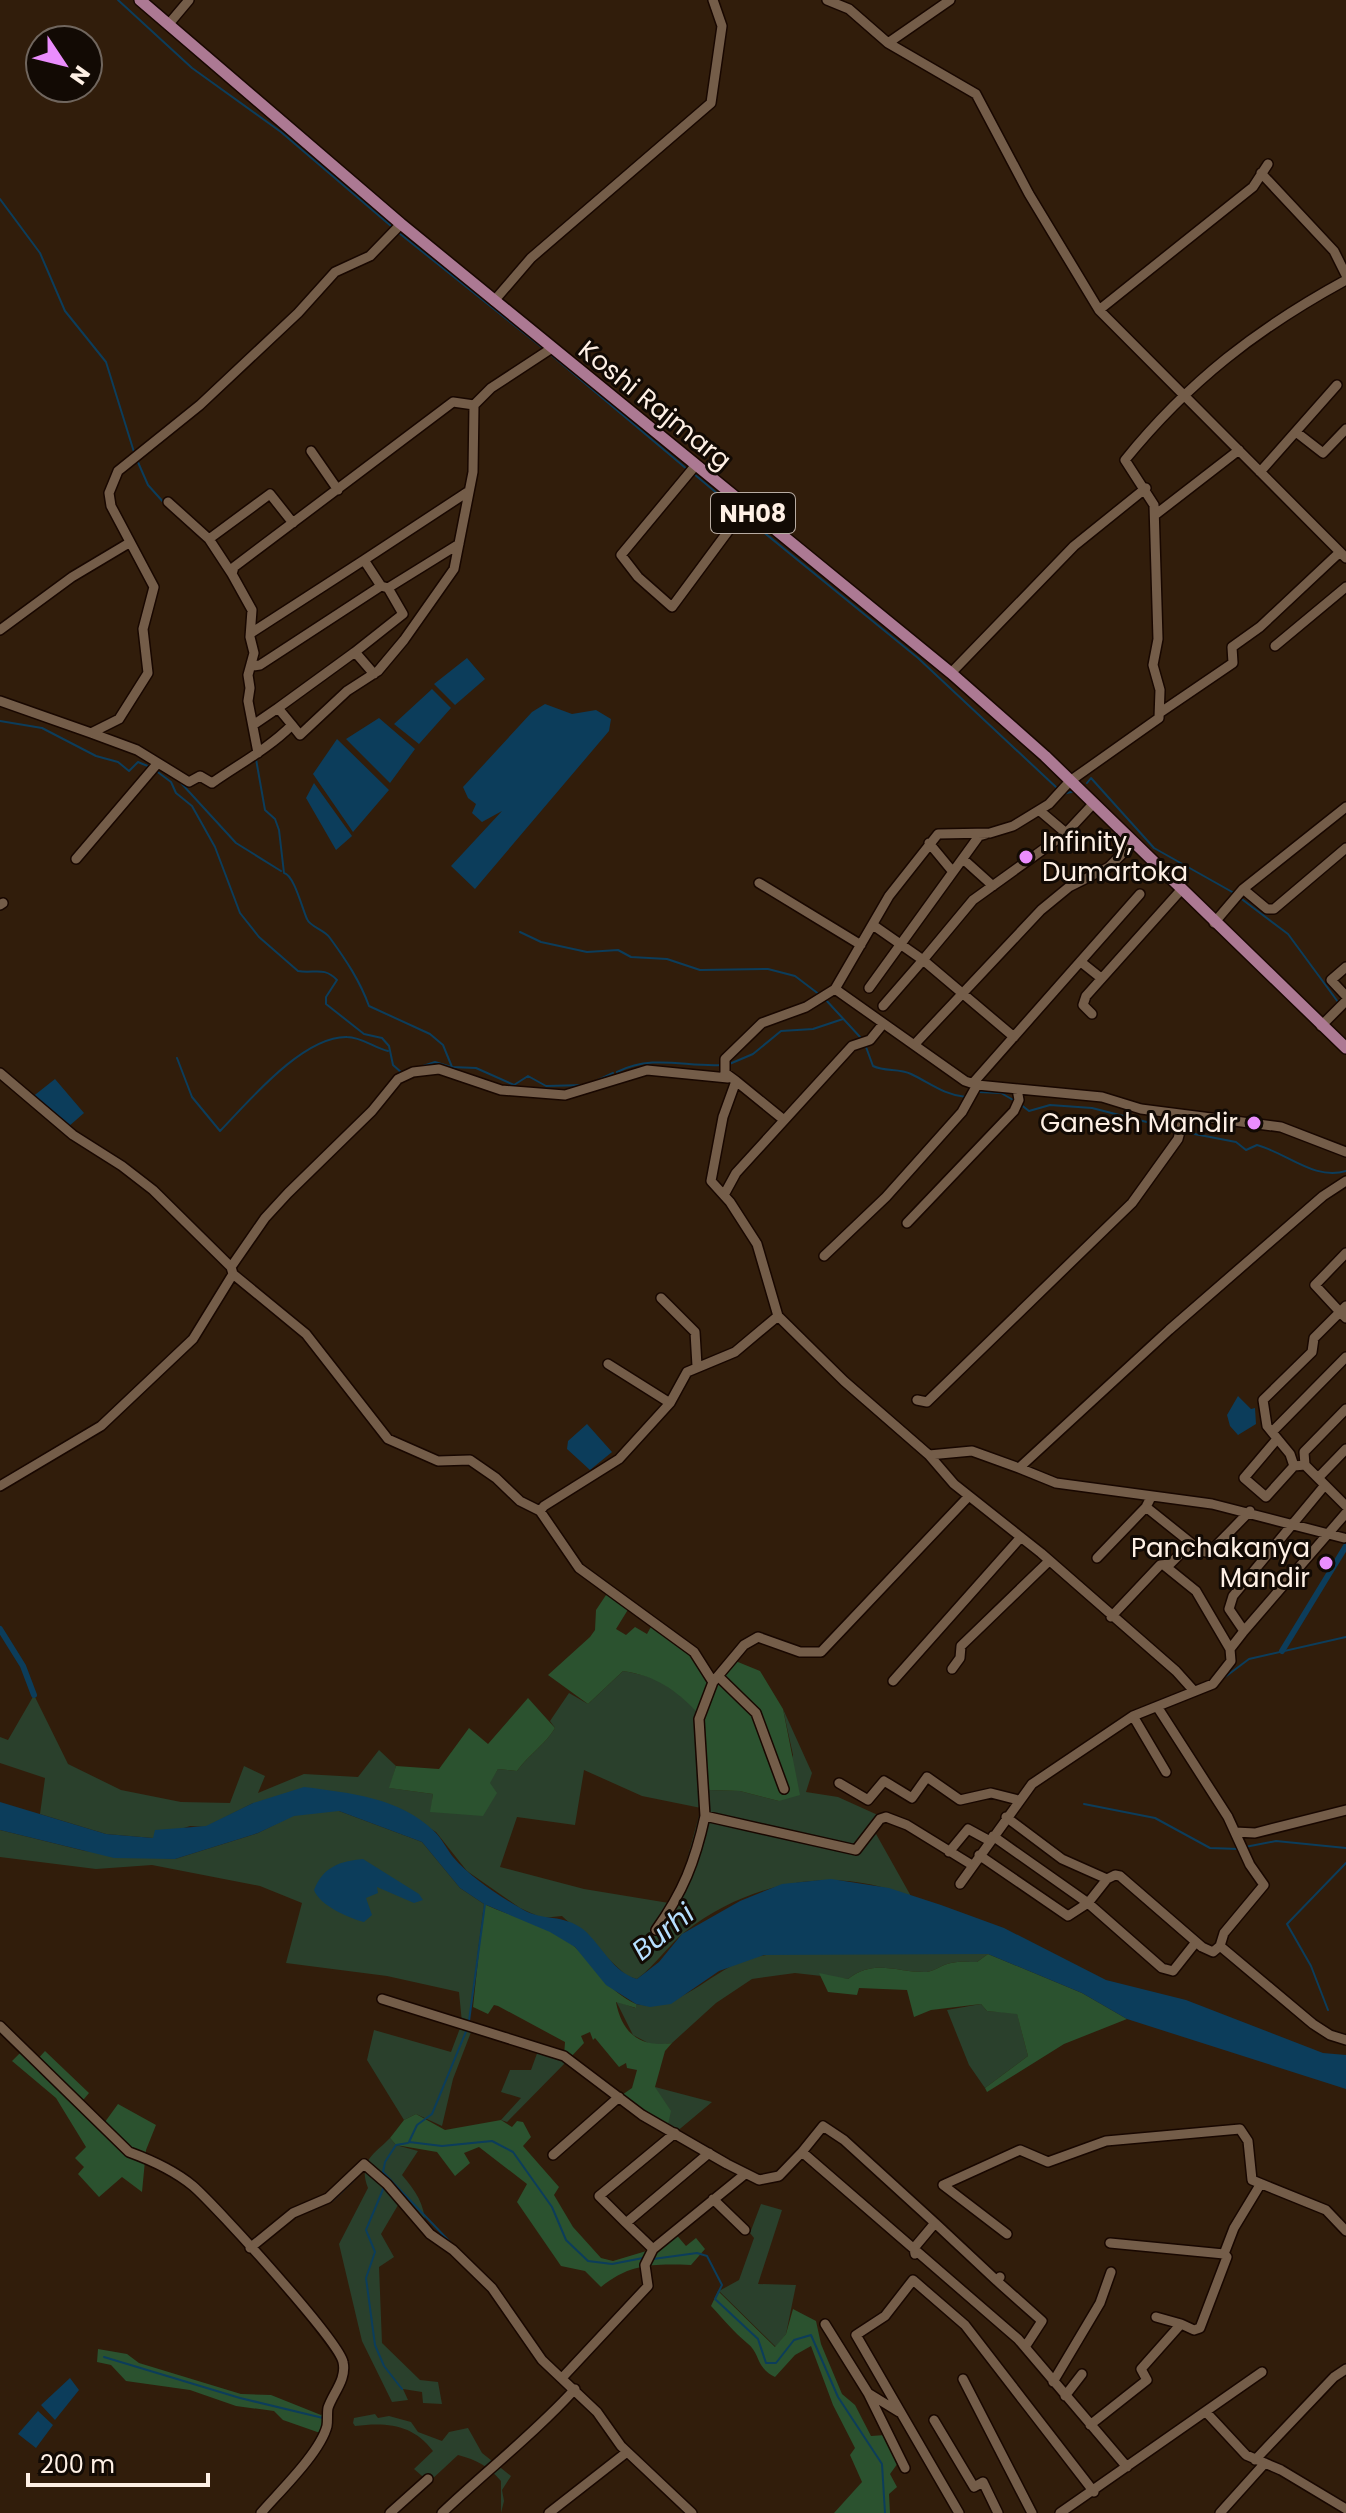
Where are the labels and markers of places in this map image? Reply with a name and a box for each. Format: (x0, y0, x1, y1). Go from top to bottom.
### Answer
place label: Infinity, Dumartoka (1042, 824, 1188, 890)
marker: Infinity, Dumartoka (1017, 848, 1035, 866)
place label: Ganesh Mandir (1040, 1105, 1238, 1141)
marker: Ganesh Mandir (1245, 1114, 1263, 1132)
place label: Panchakanya Mandir (1131, 1530, 1310, 1596)
marker: Panchakanya Mandir (1317, 1554, 1335, 1572)

